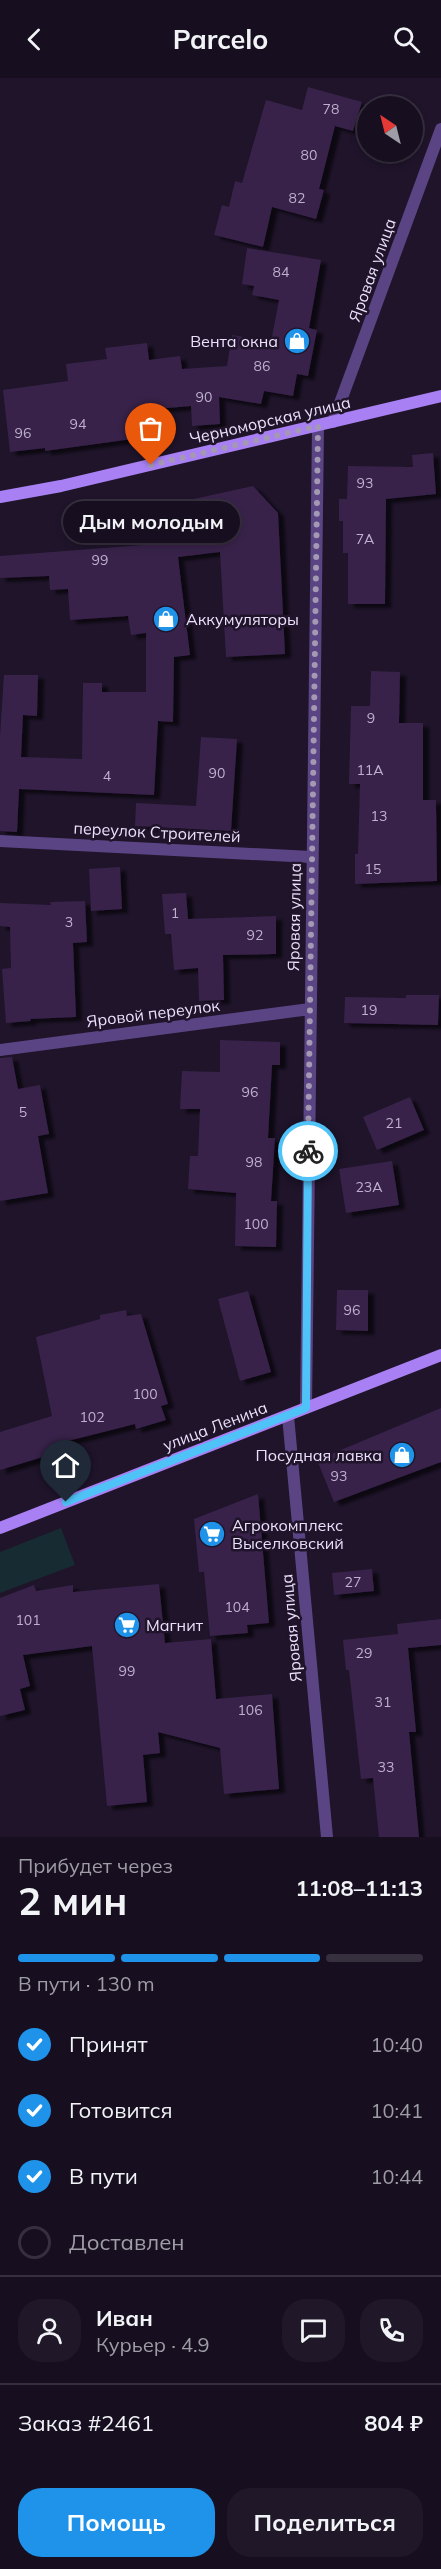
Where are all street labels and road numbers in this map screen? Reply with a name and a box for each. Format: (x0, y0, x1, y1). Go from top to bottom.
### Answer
street label: Яровая улица (344, 216, 400, 324)
street label: Черноморская улица (188, 392, 352, 448)
street label: переулок Строителей (73, 818, 241, 846)
street label: Яровая улица (283, 863, 305, 971)
street label: Яровой переулок (85, 995, 221, 1031)
street label: улица Ленина (160, 1397, 270, 1455)
street label: Яровая улица (276, 1573, 306, 1683)

